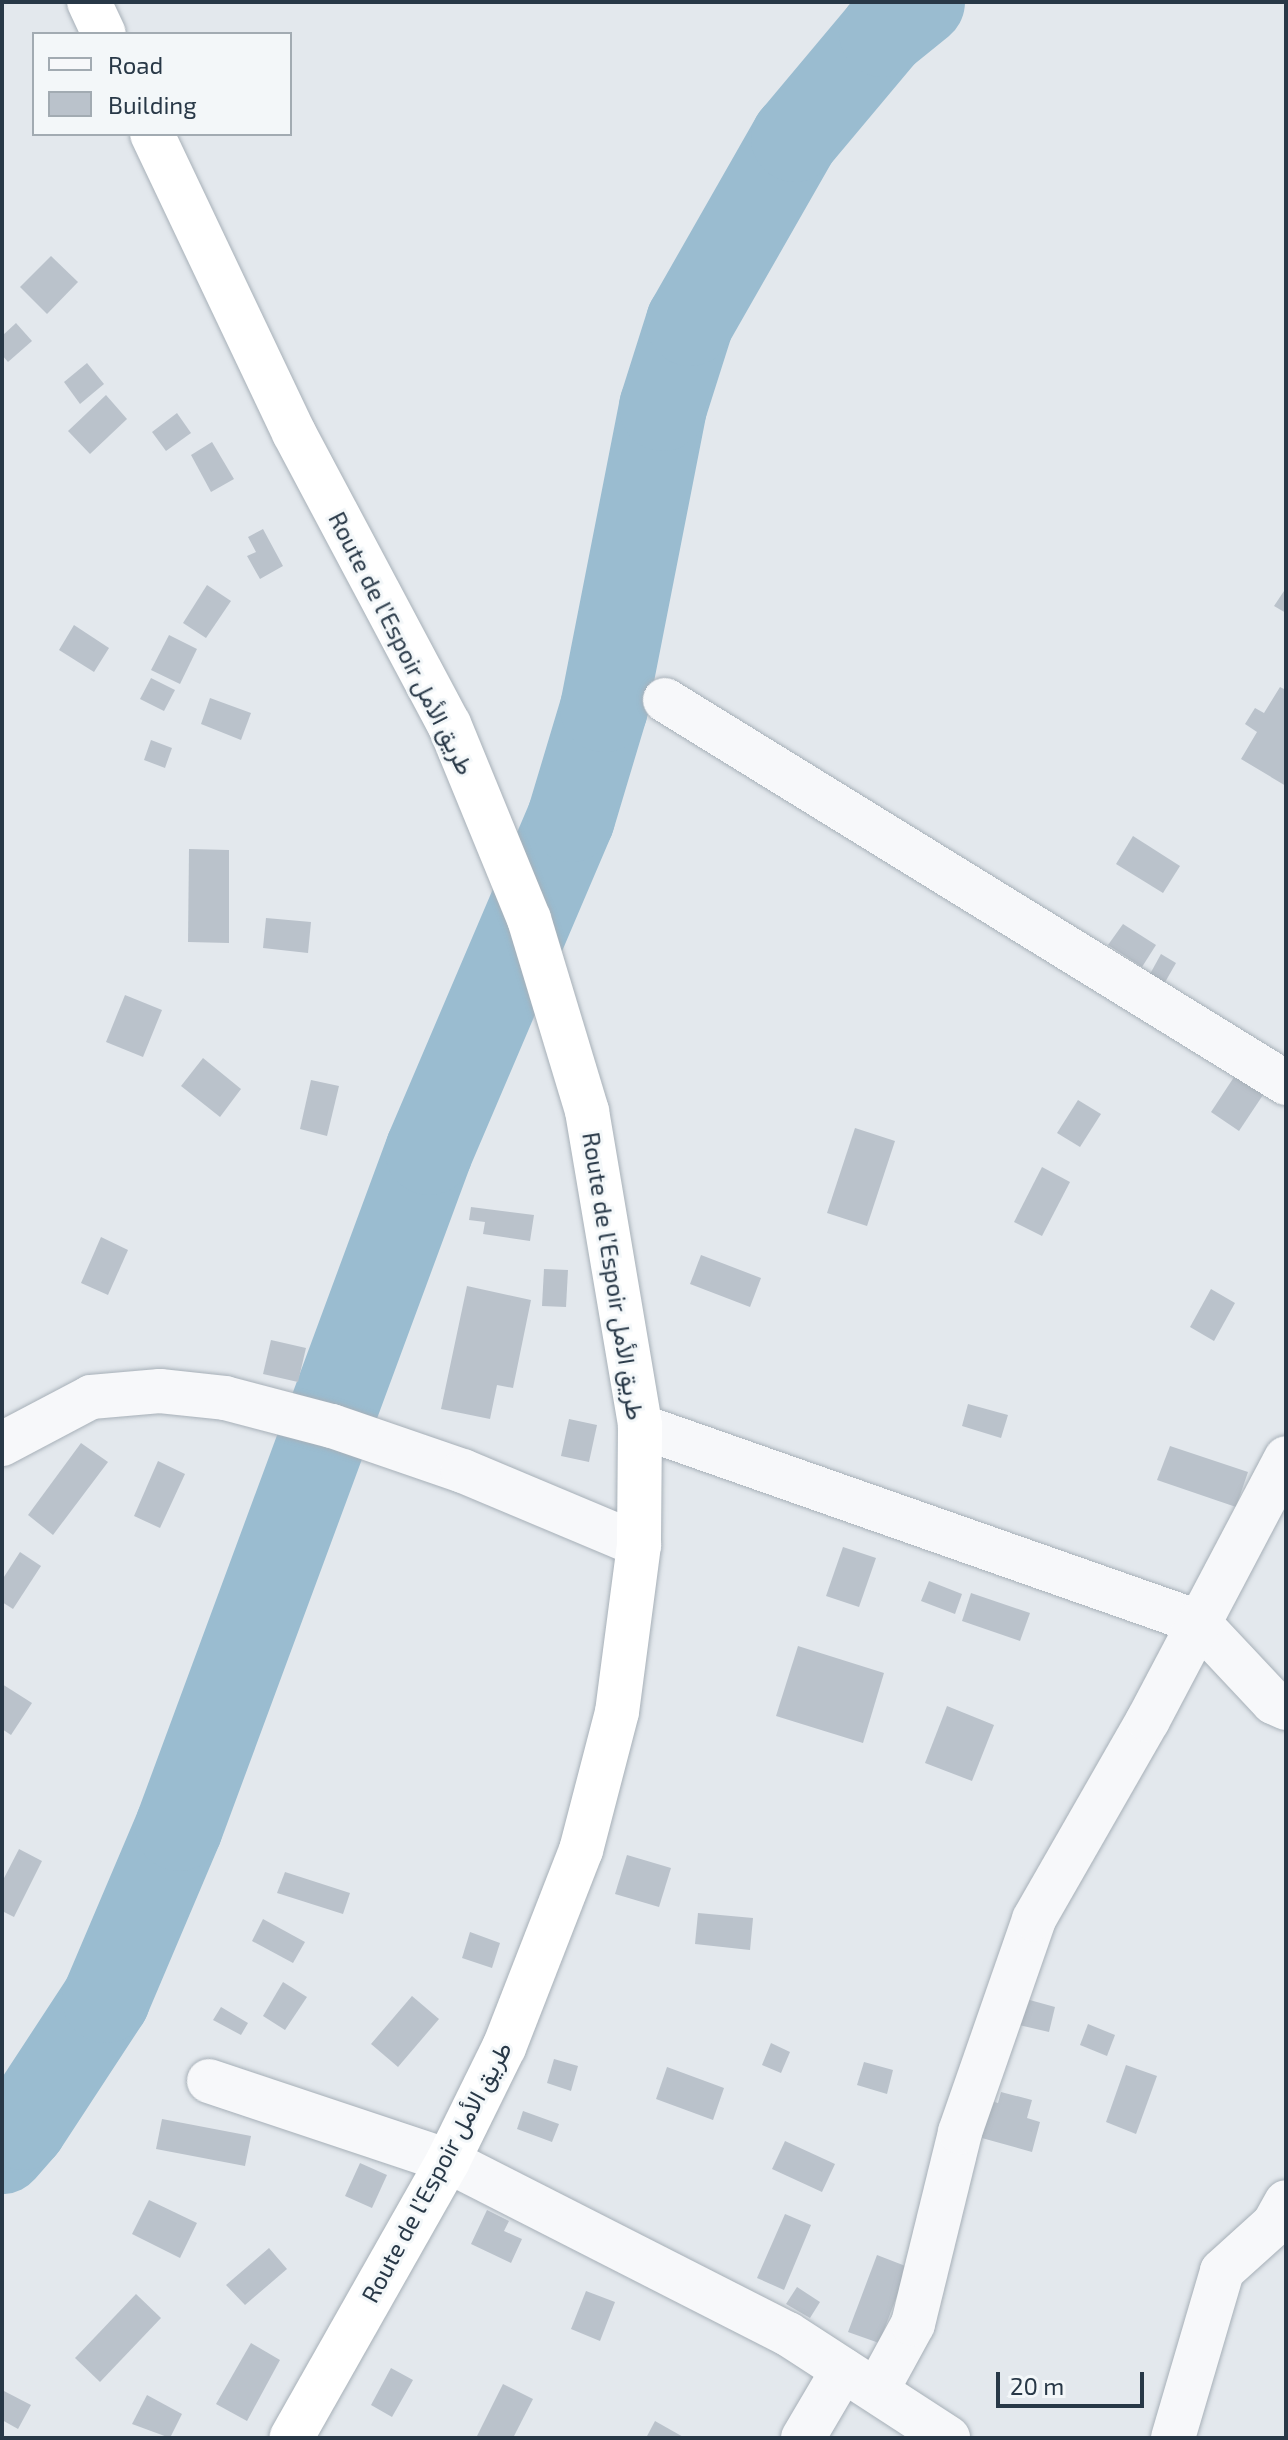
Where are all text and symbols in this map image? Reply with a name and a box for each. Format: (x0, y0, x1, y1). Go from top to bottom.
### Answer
legend (32, 32, 292, 136)
text: Road (108, 50, 163, 79)
text: Building (108, 90, 197, 119)
street label: Route de l’Espoir طريق الأمل (323, 507, 481, 779)
street label: Route de l’Espoir طريق الأمل (577, 1130, 651, 1422)
street label: Route de l’Espoir طريق الأمل (355, 2036, 517, 2308)
scale bar (1000, 2356, 1148, 2406)
text: 20 m (1010, 2371, 1064, 2400)

